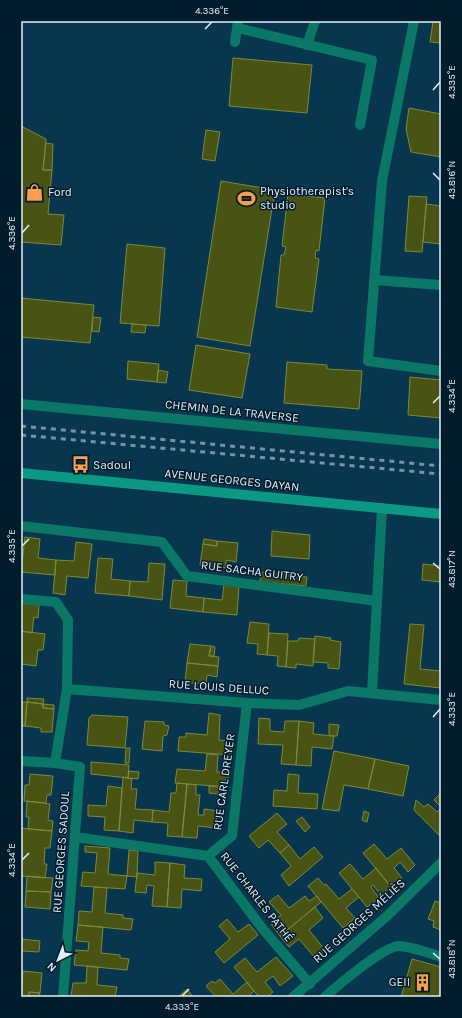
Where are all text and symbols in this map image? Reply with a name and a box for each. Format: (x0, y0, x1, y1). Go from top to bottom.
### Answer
text: 4.336°E (195, 5, 229, 17)
text: 4.335°E (446, 65, 458, 99)
text: 43.816°N (446, 161, 458, 199)
shop icon: Ford (25, 182, 45, 202)
place label: Physiotherapist's studio (260, 184, 354, 212)
place label: Ford (48, 185, 72, 199)
sports icon: Physiotherapist's studio (237, 188, 257, 208)
text: 4.336°E (6, 216, 18, 250)
text: 4.334°E (446, 379, 458, 413)
street label: CHEMIN DE LA TRAVERSE (164, 397, 300, 425)
bus stop icon: Sadoul (70, 455, 90, 475)
place label: Sadoul (93, 458, 131, 472)
street label: AVENUE GEORGES DAYAN (164, 466, 300, 494)
text: 4.335°E (6, 529, 18, 563)
text: 43.817°N (446, 550, 458, 588)
street label: RUE SACHA GUITRY (200, 558, 304, 584)
street label: RUE LOUIS DELLUC (168, 677, 270, 697)
text: 4.333°E (446, 692, 458, 726)
street label: RUE CARL DREYER (210, 733, 238, 831)
street label: RUE GEORGES SADOUL (50, 790, 72, 913)
text: 4.334°E (6, 843, 18, 877)
street label: RUE CHARLES PATHÉ (218, 849, 297, 945)
street label: RUE GEORGES MÉLIÈS (309, 875, 408, 966)
text: 43.818°N (446, 939, 458, 979)
north arrow (38, 940, 78, 980)
text: N (44, 960, 59, 975)
building icon: GEII (413, 972, 433, 992)
place label: GEII (389, 975, 410, 989)
text: 4.333°E (165, 1001, 199, 1013)

